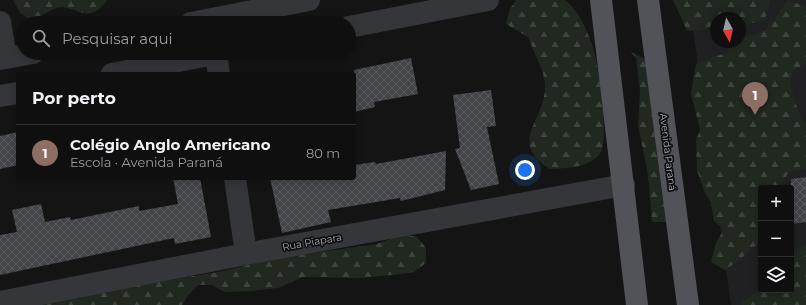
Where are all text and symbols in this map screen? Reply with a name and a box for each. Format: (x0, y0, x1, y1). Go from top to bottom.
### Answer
north arrow (710, 12, 746, 48)
search box (16, 16, 356, 60)
icon: search (30, 27, 52, 49)
text: Pesquisar aqui (62, 29, 173, 48)
pin: 1 (742, 82, 768, 115)
text: Por perto (32, 88, 116, 108)
street label: Avenida Paraná (657, 112, 679, 192)
text: Colégio Anglo Americano (70, 135, 271, 154)
text: 1 (42, 145, 48, 161)
text: 80 m (306, 145, 340, 161)
text: Escola · Avenida Paraná (70, 154, 223, 170)
your location (515, 160, 535, 180)
map controls (758, 185, 794, 293)
button: + (758, 185, 794, 221)
button: − (758, 221, 794, 257)
street label: Rua Piapara (281, 230, 343, 254)
button: layers (758, 257, 794, 293)

